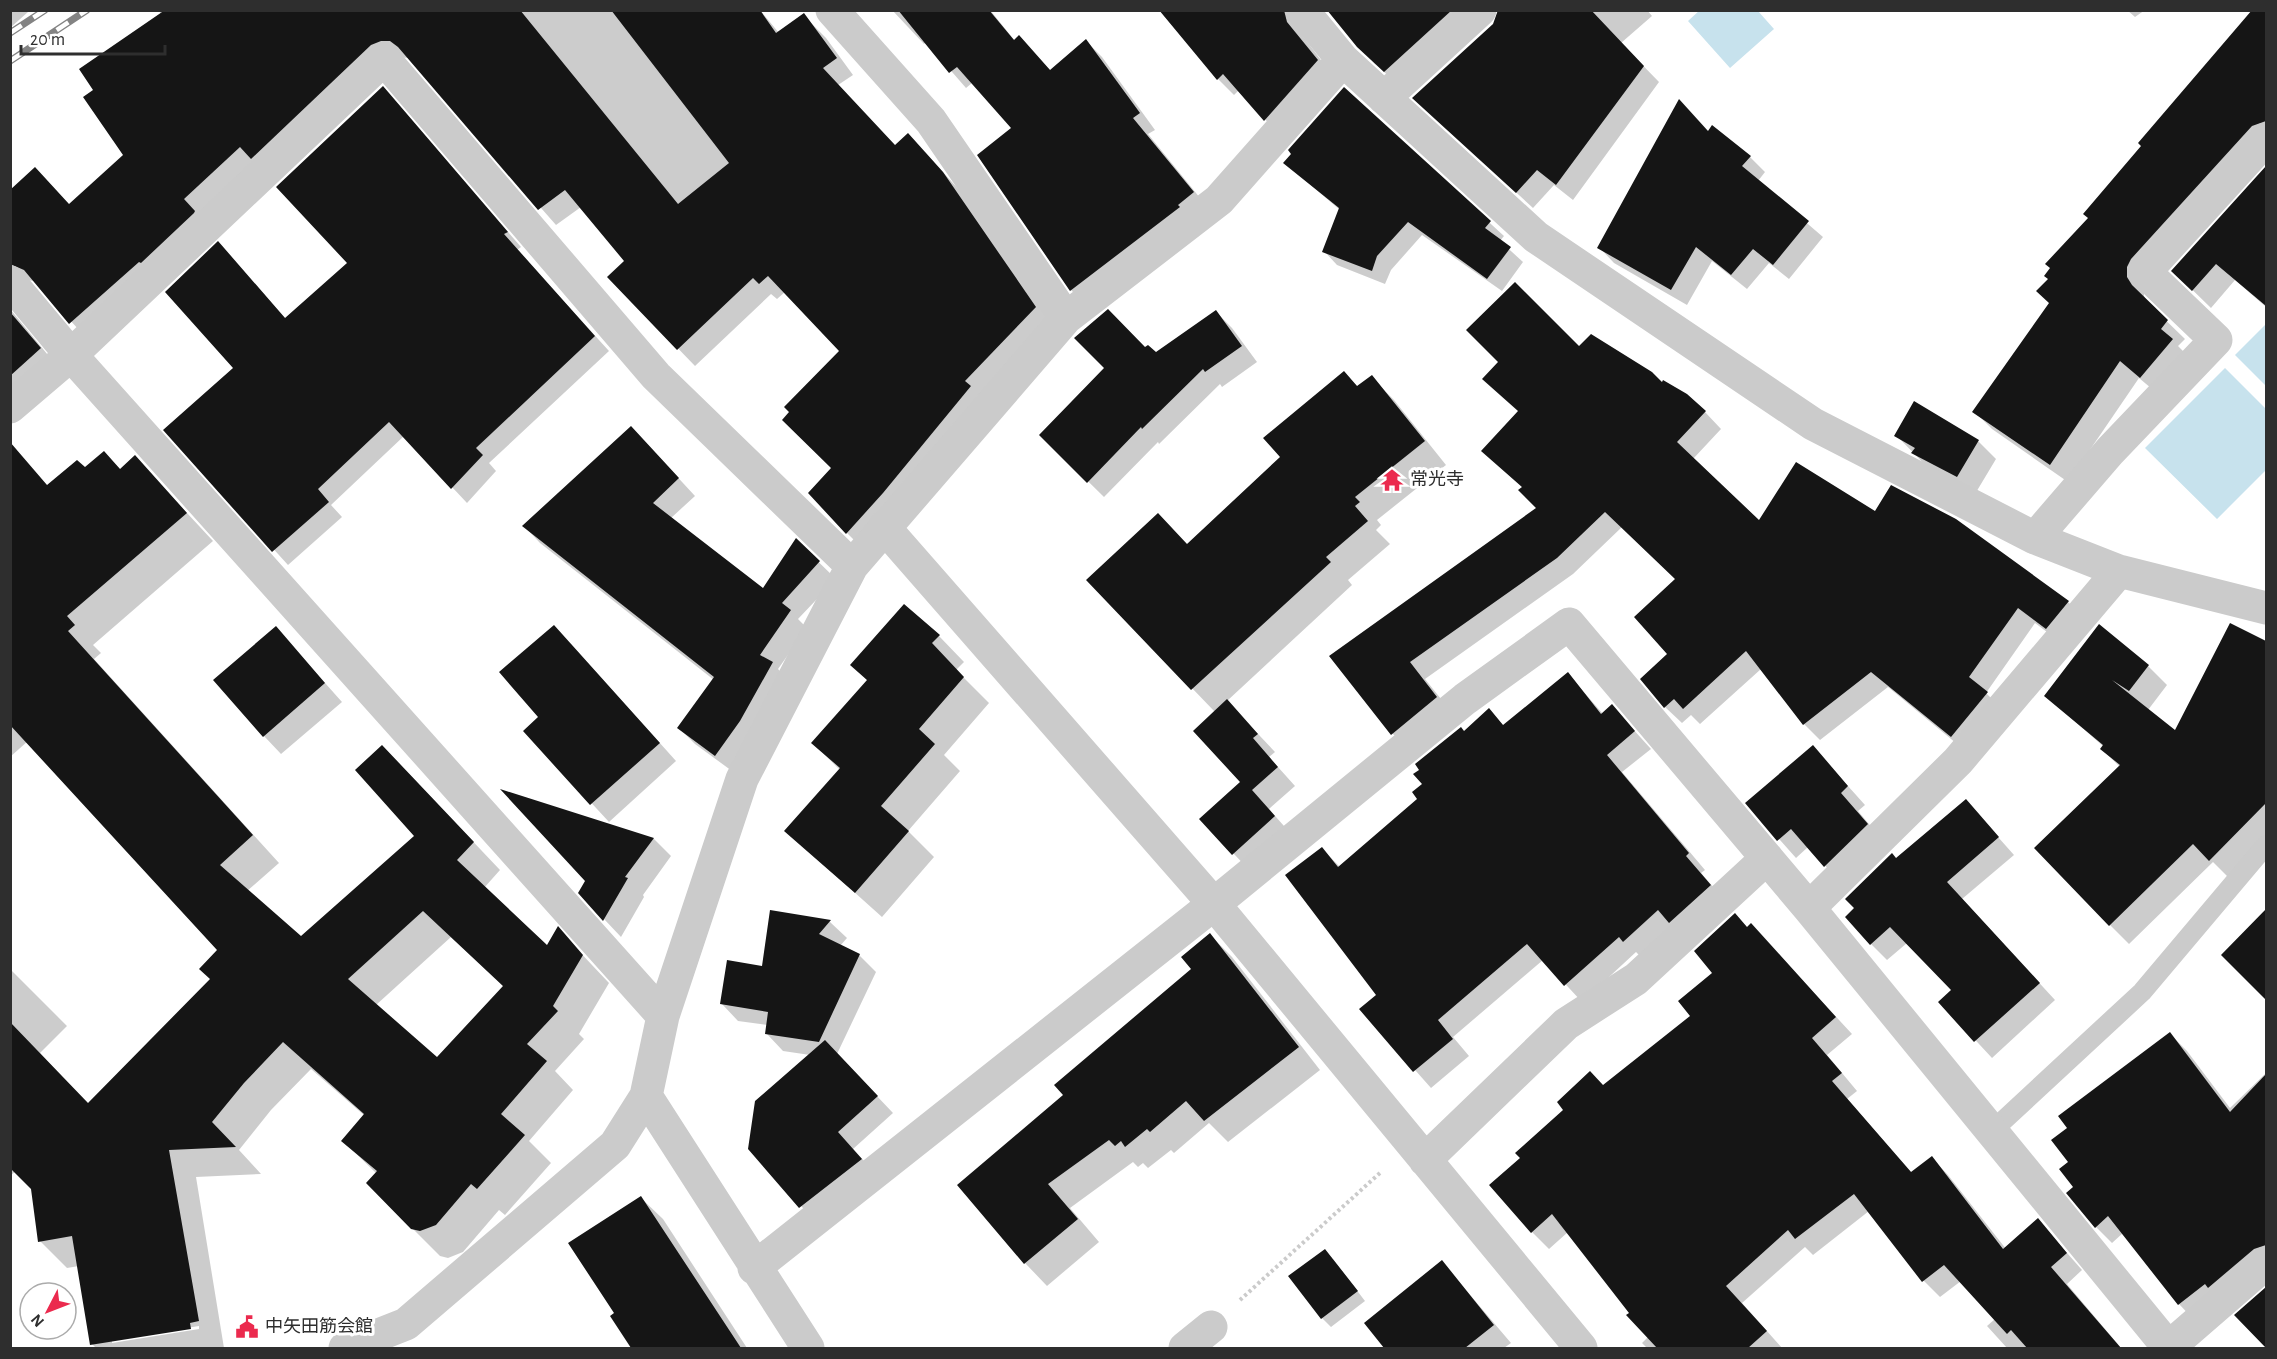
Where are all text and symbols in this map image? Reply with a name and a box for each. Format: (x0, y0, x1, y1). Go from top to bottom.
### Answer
scale bar (21, 18, 165, 56)
text: 20 m (30, 31, 65, 49)
temple icon: 常光寺 (1379, 467, 1405, 493)
place label: 常光寺 (1410, 470, 1464, 489)
north arrow (18, 1281, 78, 1341)
text: N (28, 1311, 47, 1330)
public building icon: 中矢田筋会館 (234, 1314, 260, 1340)
place label: 中矢田筋会館 (265, 1317, 373, 1336)

